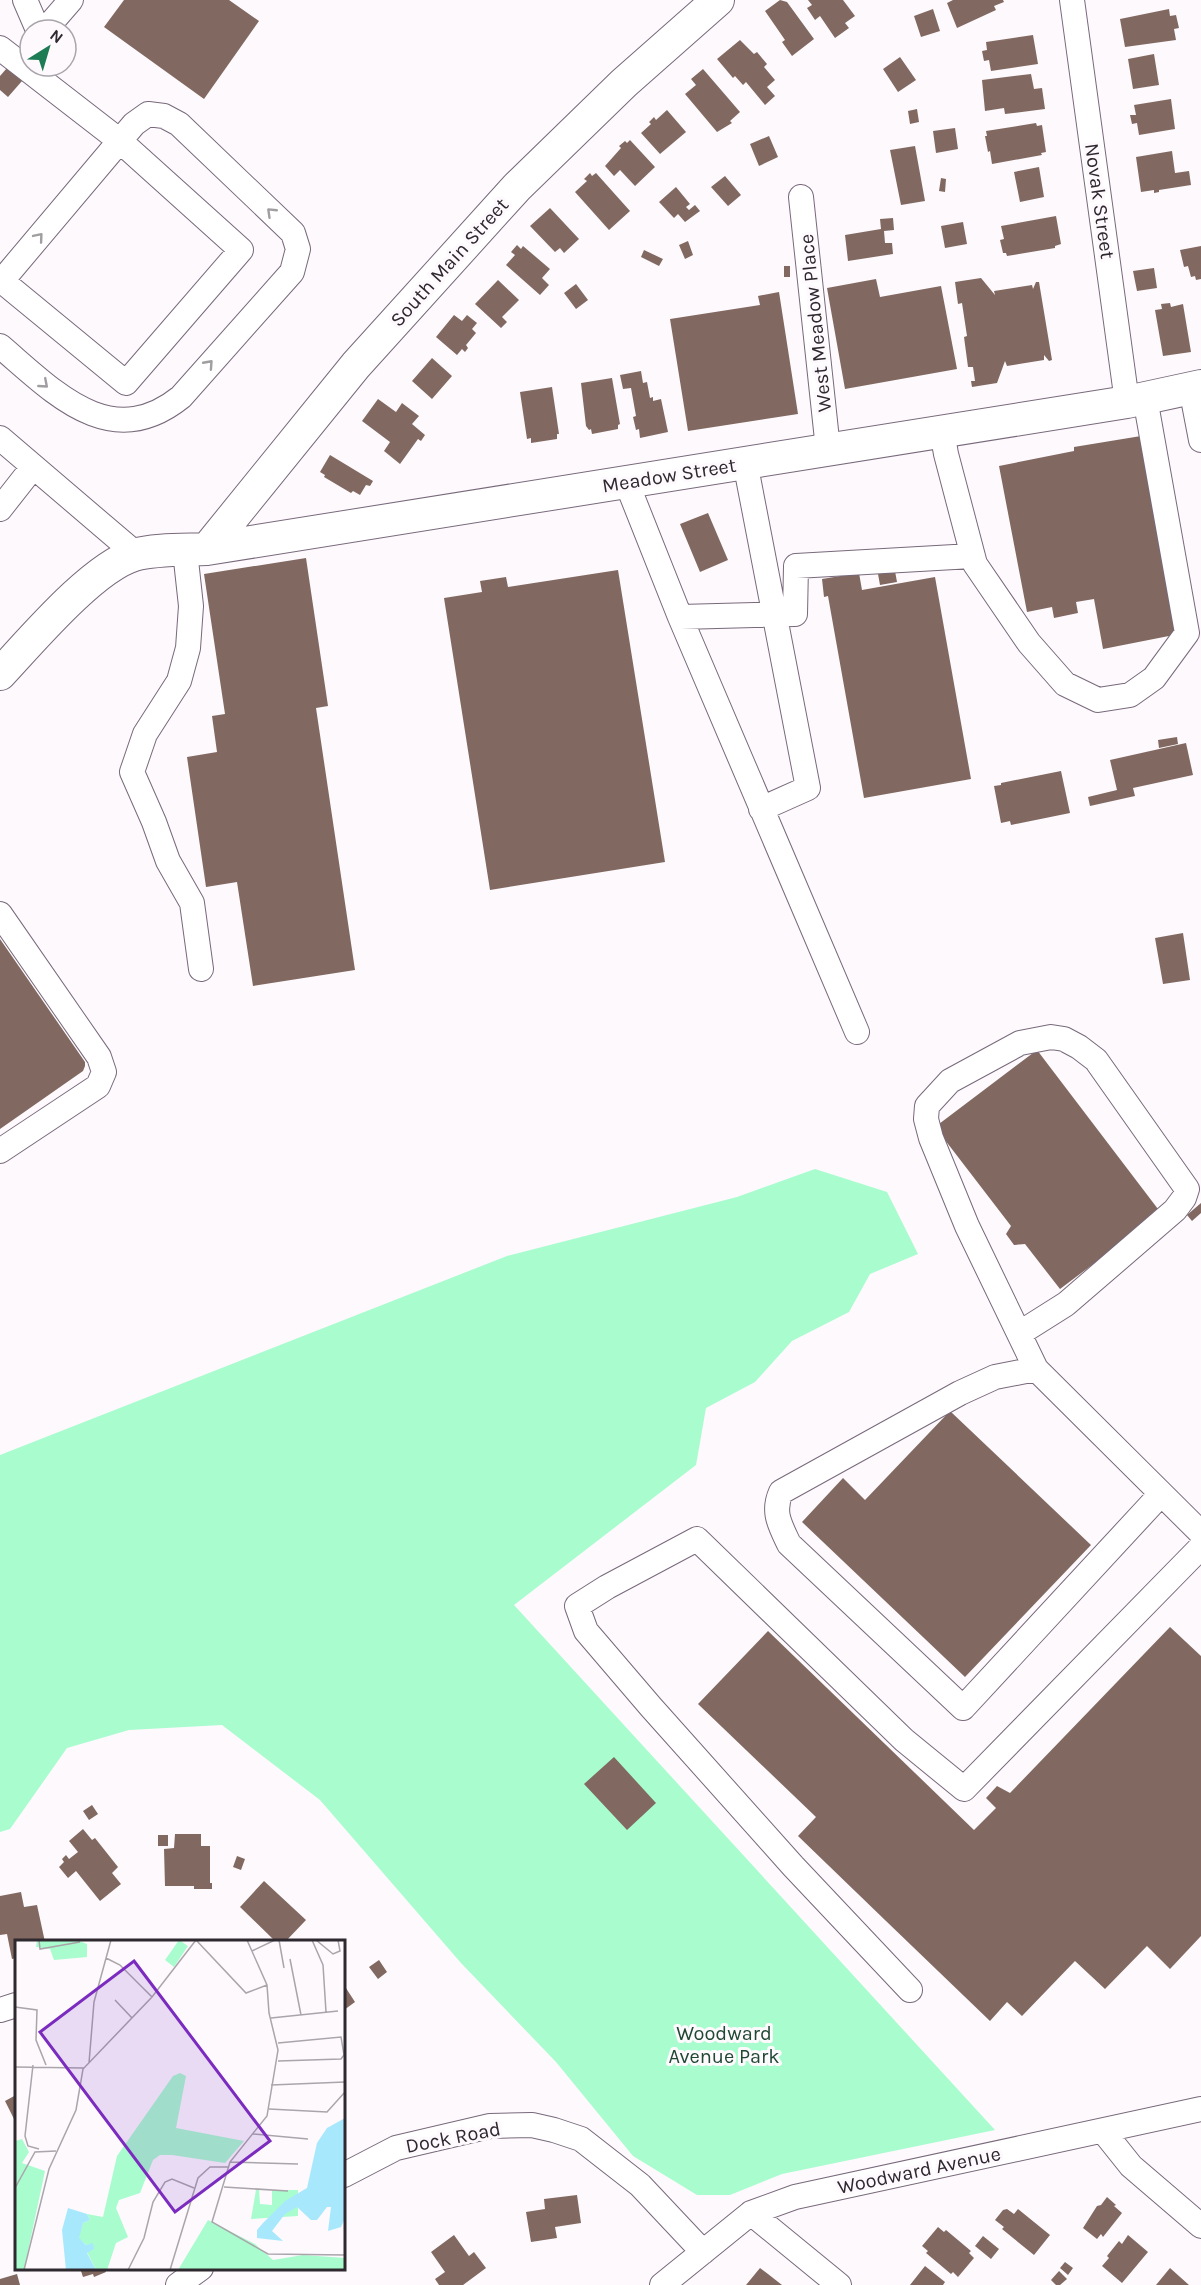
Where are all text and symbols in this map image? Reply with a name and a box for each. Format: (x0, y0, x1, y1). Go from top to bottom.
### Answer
north arrow (18, 18, 78, 78)
text: N (46, 25, 67, 47)
street label: Novak Street (1080, 142, 1119, 261)
street label: South Main Street (386, 193, 513, 331)
one-way arrow (267, 208, 277, 219)
one-way arrow (32, 233, 43, 244)
street label: West Meadow Place (795, 233, 836, 413)
one-way arrow (202, 361, 213, 371)
one-way arrow (37, 377, 48, 388)
street label: Meadow Street (601, 453, 738, 497)
inset map (15, 1940, 345, 2270)
park label: Woodward Avenue Park (668, 2022, 780, 2068)
street label: Dock Road (404, 2117, 503, 2158)
street label: Woodward Avenue (835, 2142, 1003, 2199)

